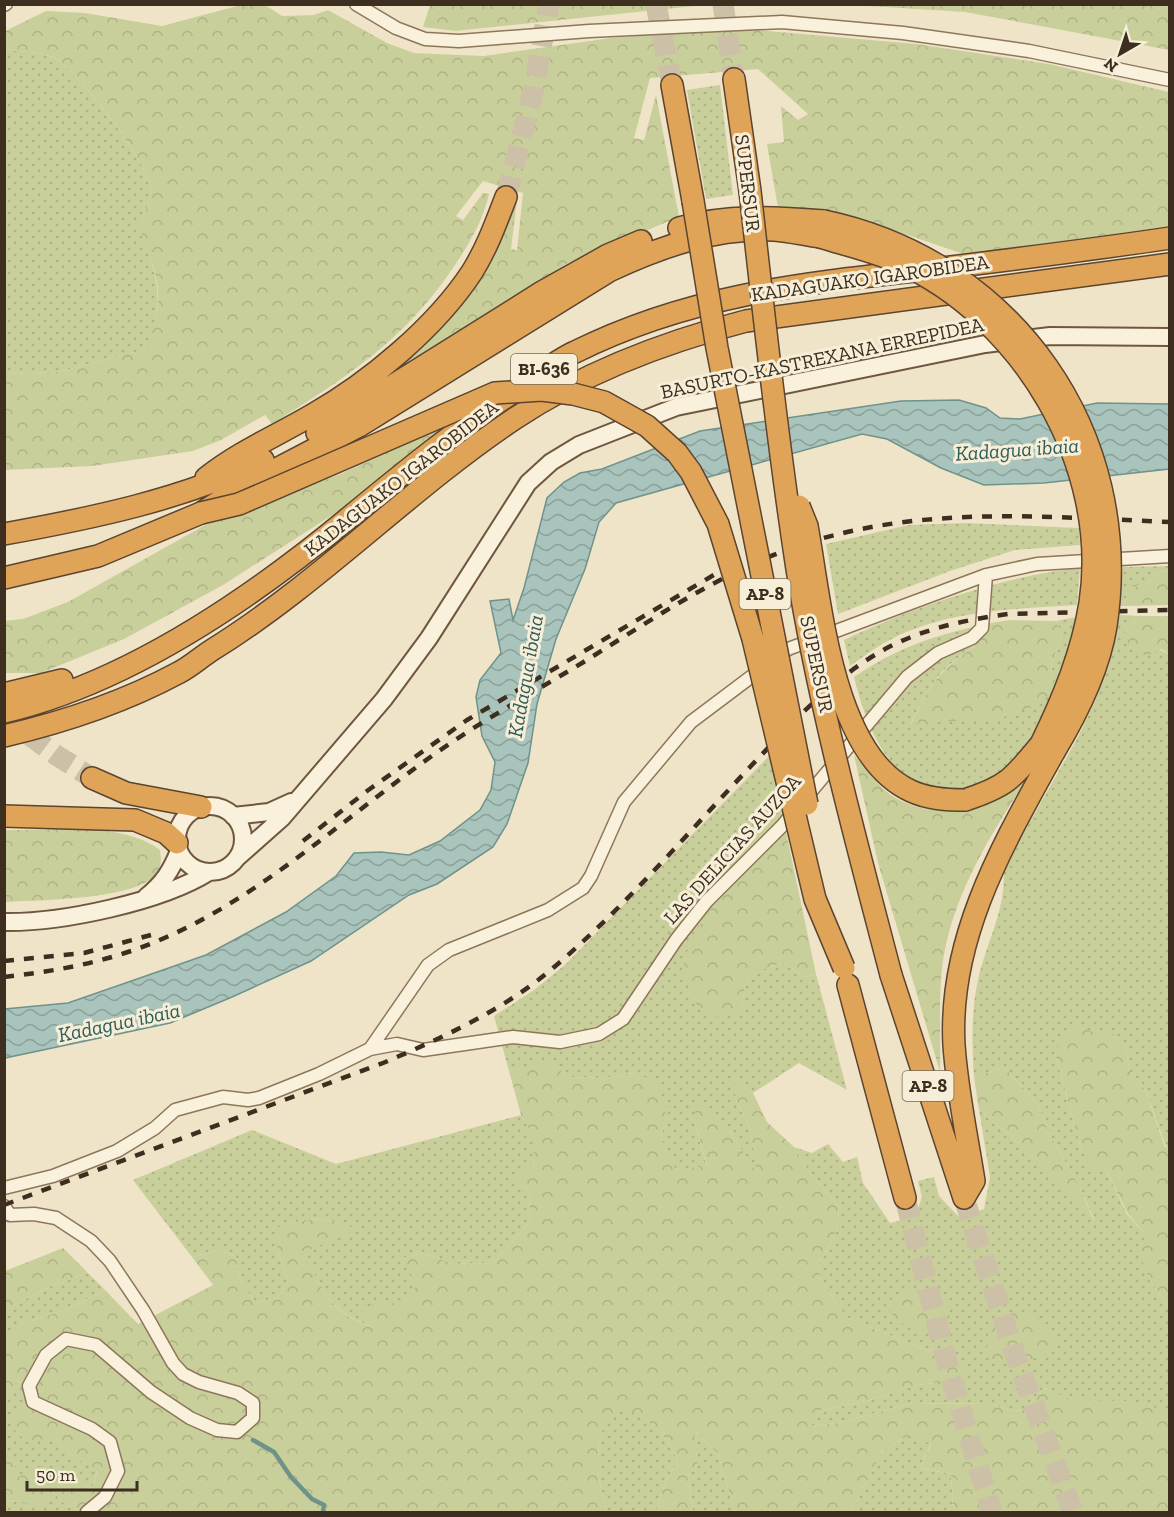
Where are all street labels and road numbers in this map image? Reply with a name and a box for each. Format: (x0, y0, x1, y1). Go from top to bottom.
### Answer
street label: SUPERSUR (730, 133, 766, 234)
street label: KADAGUAKO IGAROBIDEA (750, 249, 991, 307)
street label: BASURTO-KASTREXANA ERREPIDEA (658, 312, 987, 404)
road number: BI-636 (511, 354, 577, 384)
street label: KADAGUAKO IGAROBIDEA (299, 394, 504, 561)
road number: AP-8 (740, 579, 790, 609)
street label: SUPERSUR (795, 614, 839, 715)
street label: LAS DELICIAS AUZOA (658, 768, 806, 929)
road number: AP-8 (902, 1071, 954, 1101)

